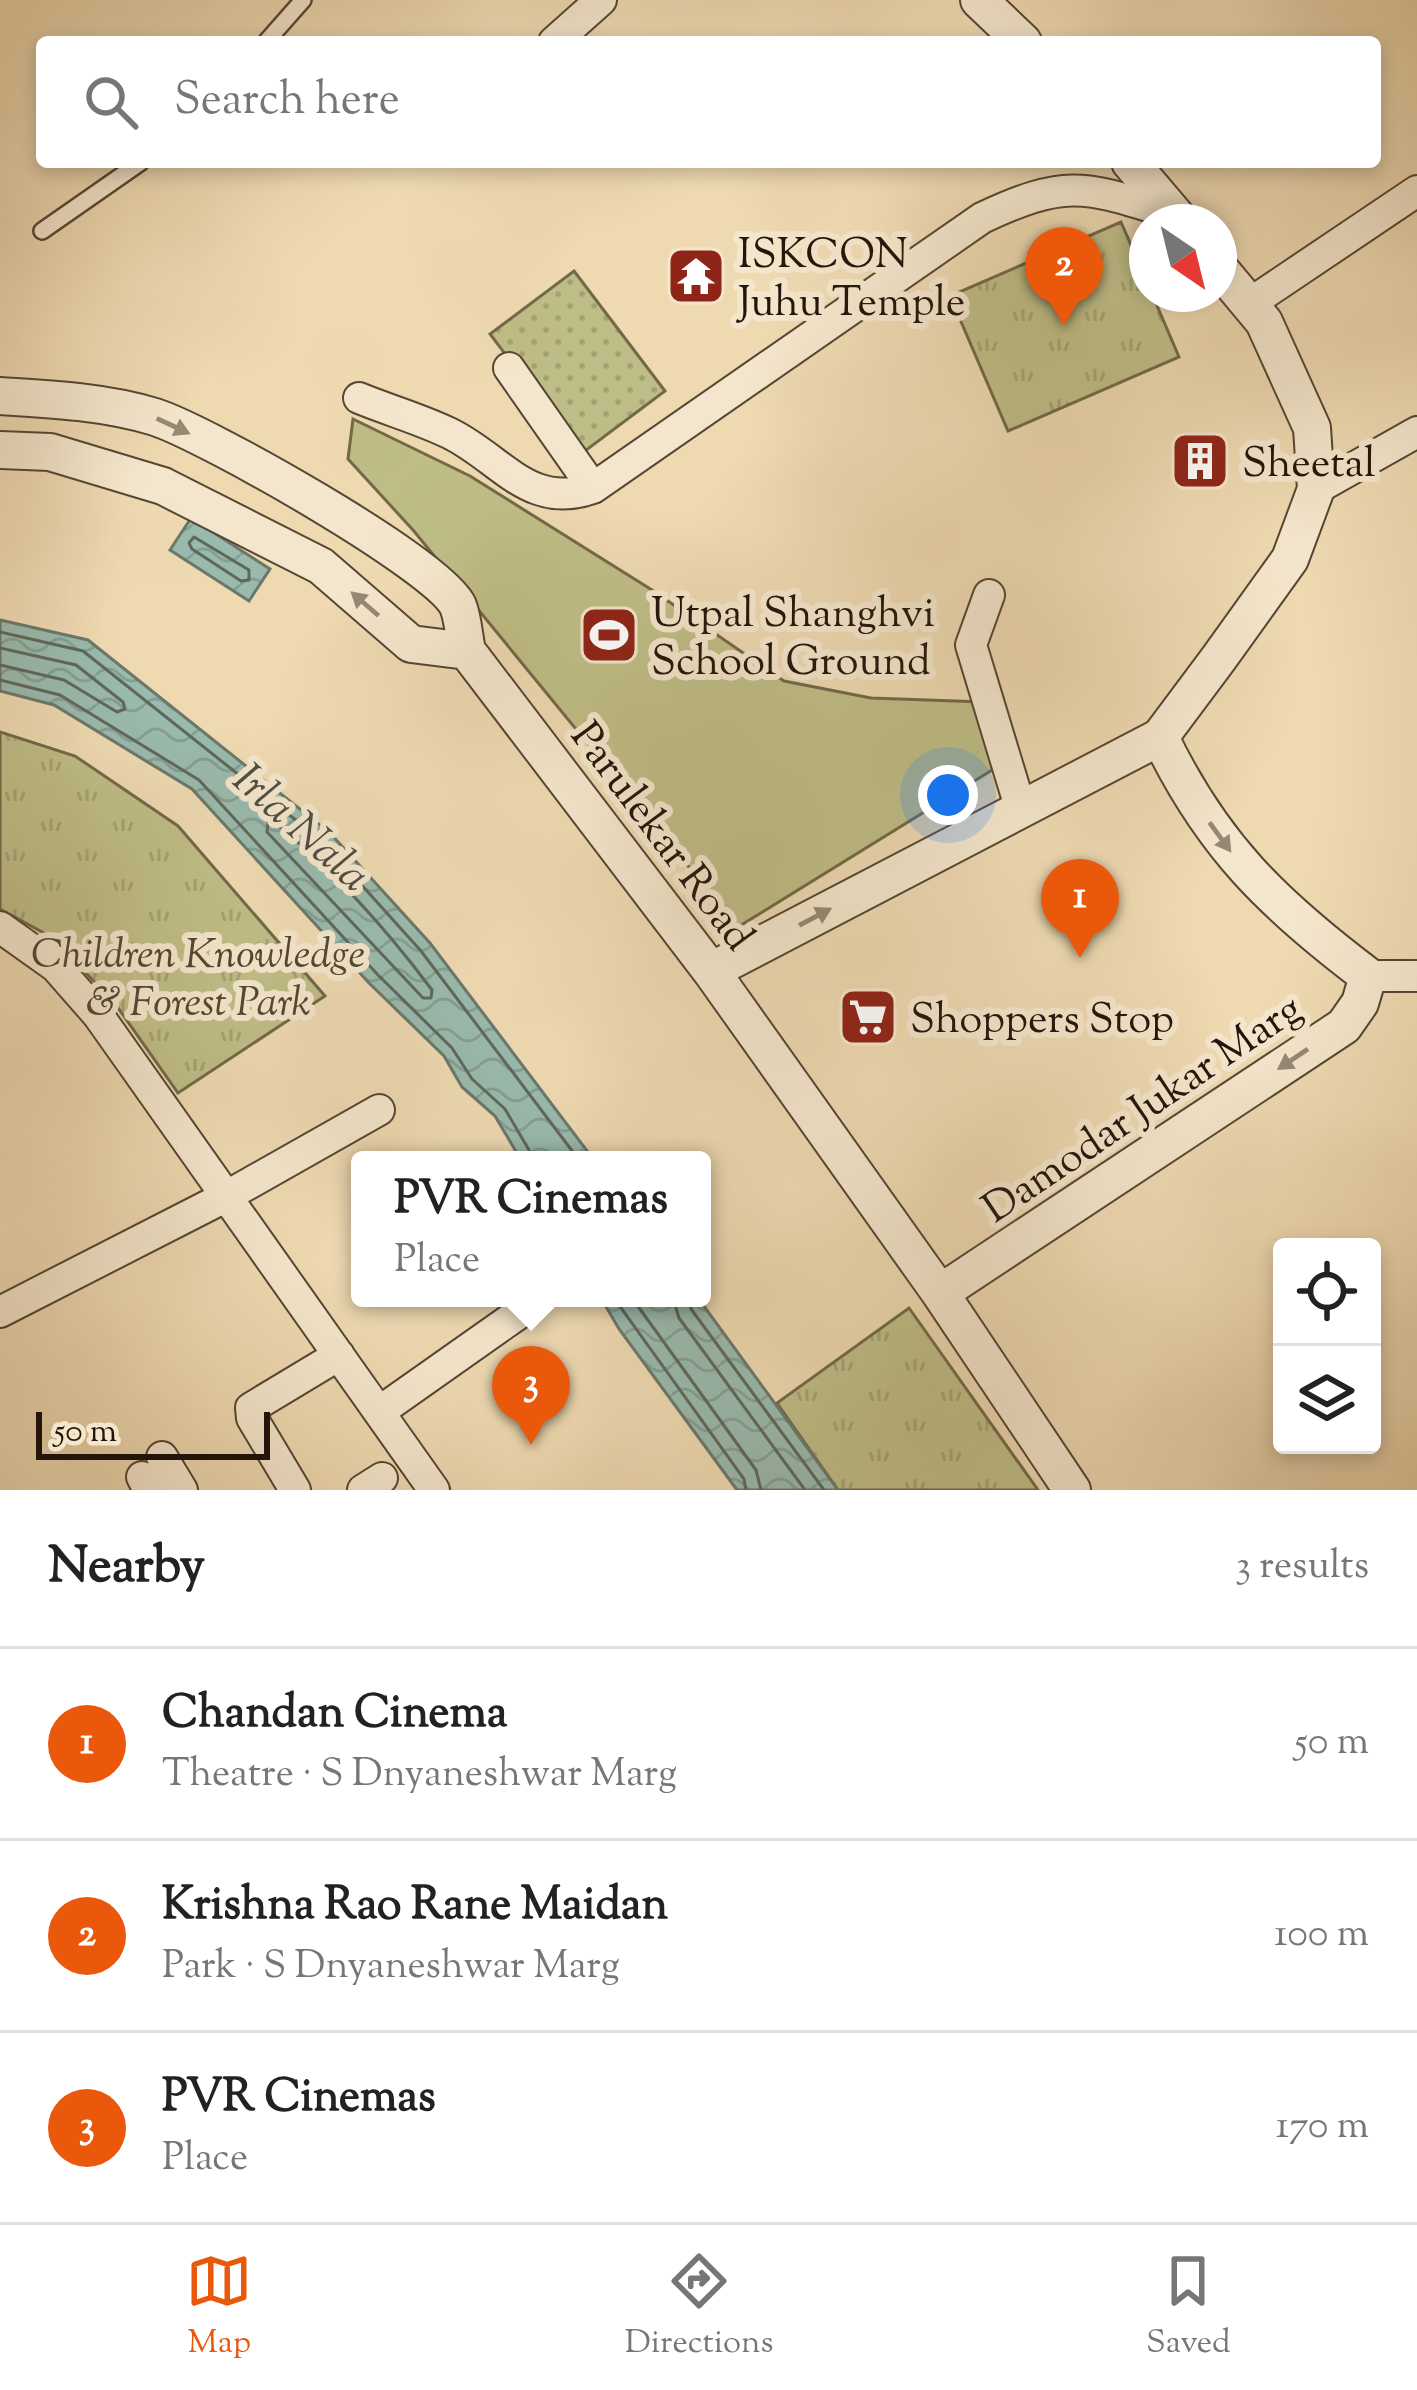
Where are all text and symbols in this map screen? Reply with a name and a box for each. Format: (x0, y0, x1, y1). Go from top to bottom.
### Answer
search box (36, 36, 1381, 168)
icon: search (78, 69, 144, 135)
text: Search here (174, 70, 400, 135)
north arrow (1129, 204, 1237, 312)
place label: ISKCON Juhu Temple (736, 227, 965, 335)
pin: 2 (1025, 227, 1103, 326)
temple icon: ISKCON Juhu Temple (665, 245, 727, 307)
one-way arrow (156, 416, 191, 436)
building icon: Sheetal (1169, 430, 1231, 492)
place label: Sheetal (1242, 436, 1376, 496)
place label: Utpal Shanghvi School Ground (651, 586, 935, 694)
one-way arrow (350, 591, 380, 618)
sports icon: Utpal Shanghvi School Ground (578, 604, 640, 666)
street label: Parulekar Road (554, 711, 766, 965)
water label: Irla Nala (216, 750, 383, 910)
your location (918, 765, 978, 825)
one-way arrow (1207, 822, 1231, 853)
pin: 1 (1041, 859, 1119, 958)
one-way arrow (798, 907, 832, 928)
park label: Children Knowledge & Forest Park (31, 927, 365, 1035)
street label: Damodar Jukar Marg (972, 982, 1315, 1240)
supermarket icon: Shoppers Stop (837, 986, 899, 1048)
place label: Shoppers Stop (910, 992, 1174, 1052)
one-way arrow (1277, 1048, 1310, 1070)
popup (351, 1151, 711, 1307)
text: PVR Cinemas (394, 1169, 668, 1234)
text: Place (394, 1234, 480, 1290)
map controls (1273, 1238, 1381, 1454)
button: locate (1273, 1238, 1381, 1346)
pin: 3 (492, 1346, 570, 1445)
button: layers (1273, 1346, 1381, 1454)
scale bar (36, 1406, 270, 1459)
text: 50 m (54, 1409, 117, 1457)
text: Nearby (48, 1532, 205, 1605)
text: 3 results (1235, 1540, 1369, 1596)
text: Chandan Cinema (162, 1683, 507, 1748)
text: 1 (80, 1716, 94, 1772)
text: 50 m (1294, 1716, 1369, 1772)
text: Theatre · S Dnyaneshwar Marg (162, 1748, 677, 1804)
text: Krishna Rao Rane Maidan (162, 1875, 668, 1940)
text: 2 (78, 1908, 96, 1964)
text: 100 m (1274, 1908, 1369, 1964)
text: Park · S Dnyaneshwar Marg (162, 1940, 620, 1996)
text: PVR Cinemas (162, 2067, 436, 2132)
text: 3 (79, 2100, 95, 2156)
text: 170 m (1276, 2100, 1369, 2156)
text: Place (162, 2132, 248, 2188)
tab: Map (186, 2248, 252, 2368)
tab: Directions (625, 2248, 774, 2368)
tab: Saved (1146, 2248, 1231, 2368)

